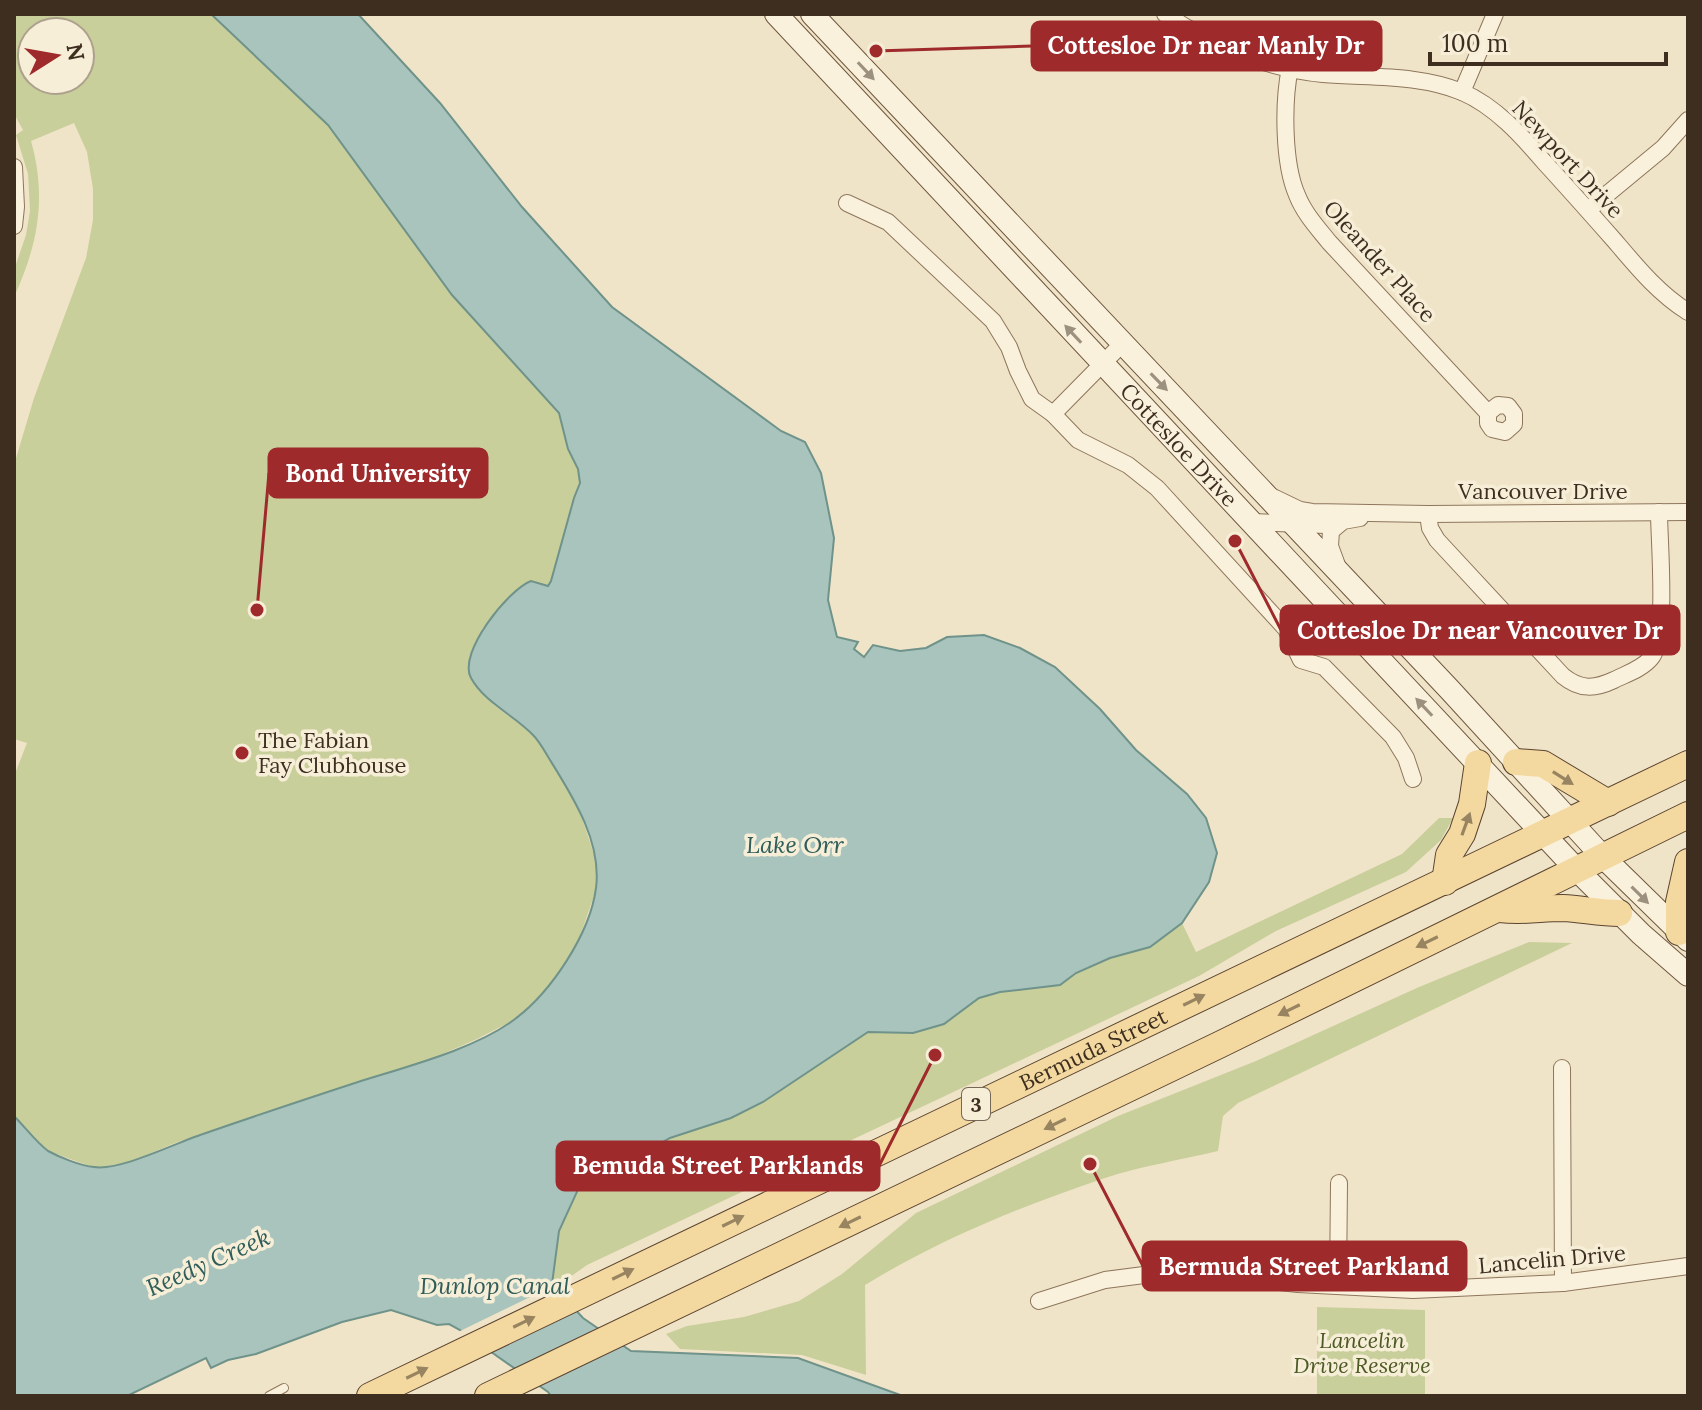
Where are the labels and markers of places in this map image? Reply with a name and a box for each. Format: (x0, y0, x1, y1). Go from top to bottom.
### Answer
callout: Cottesloe Dr near Manly Dr (1032, 22, 1381, 70)
callout: Bond University (269, 449, 487, 497)
callout: Cottesloe Dr near Vancouver Dr (1281, 606, 1679, 654)
place label: The Fabian Fay Clubhouse (258, 726, 406, 779)
marker: The Fabian Fay Clubhouse (233, 744, 251, 762)
callout: Bemuda Street Parklands (557, 1142, 879, 1190)
callout: Bermuda Street Parkland (1143, 1242, 1466, 1290)

